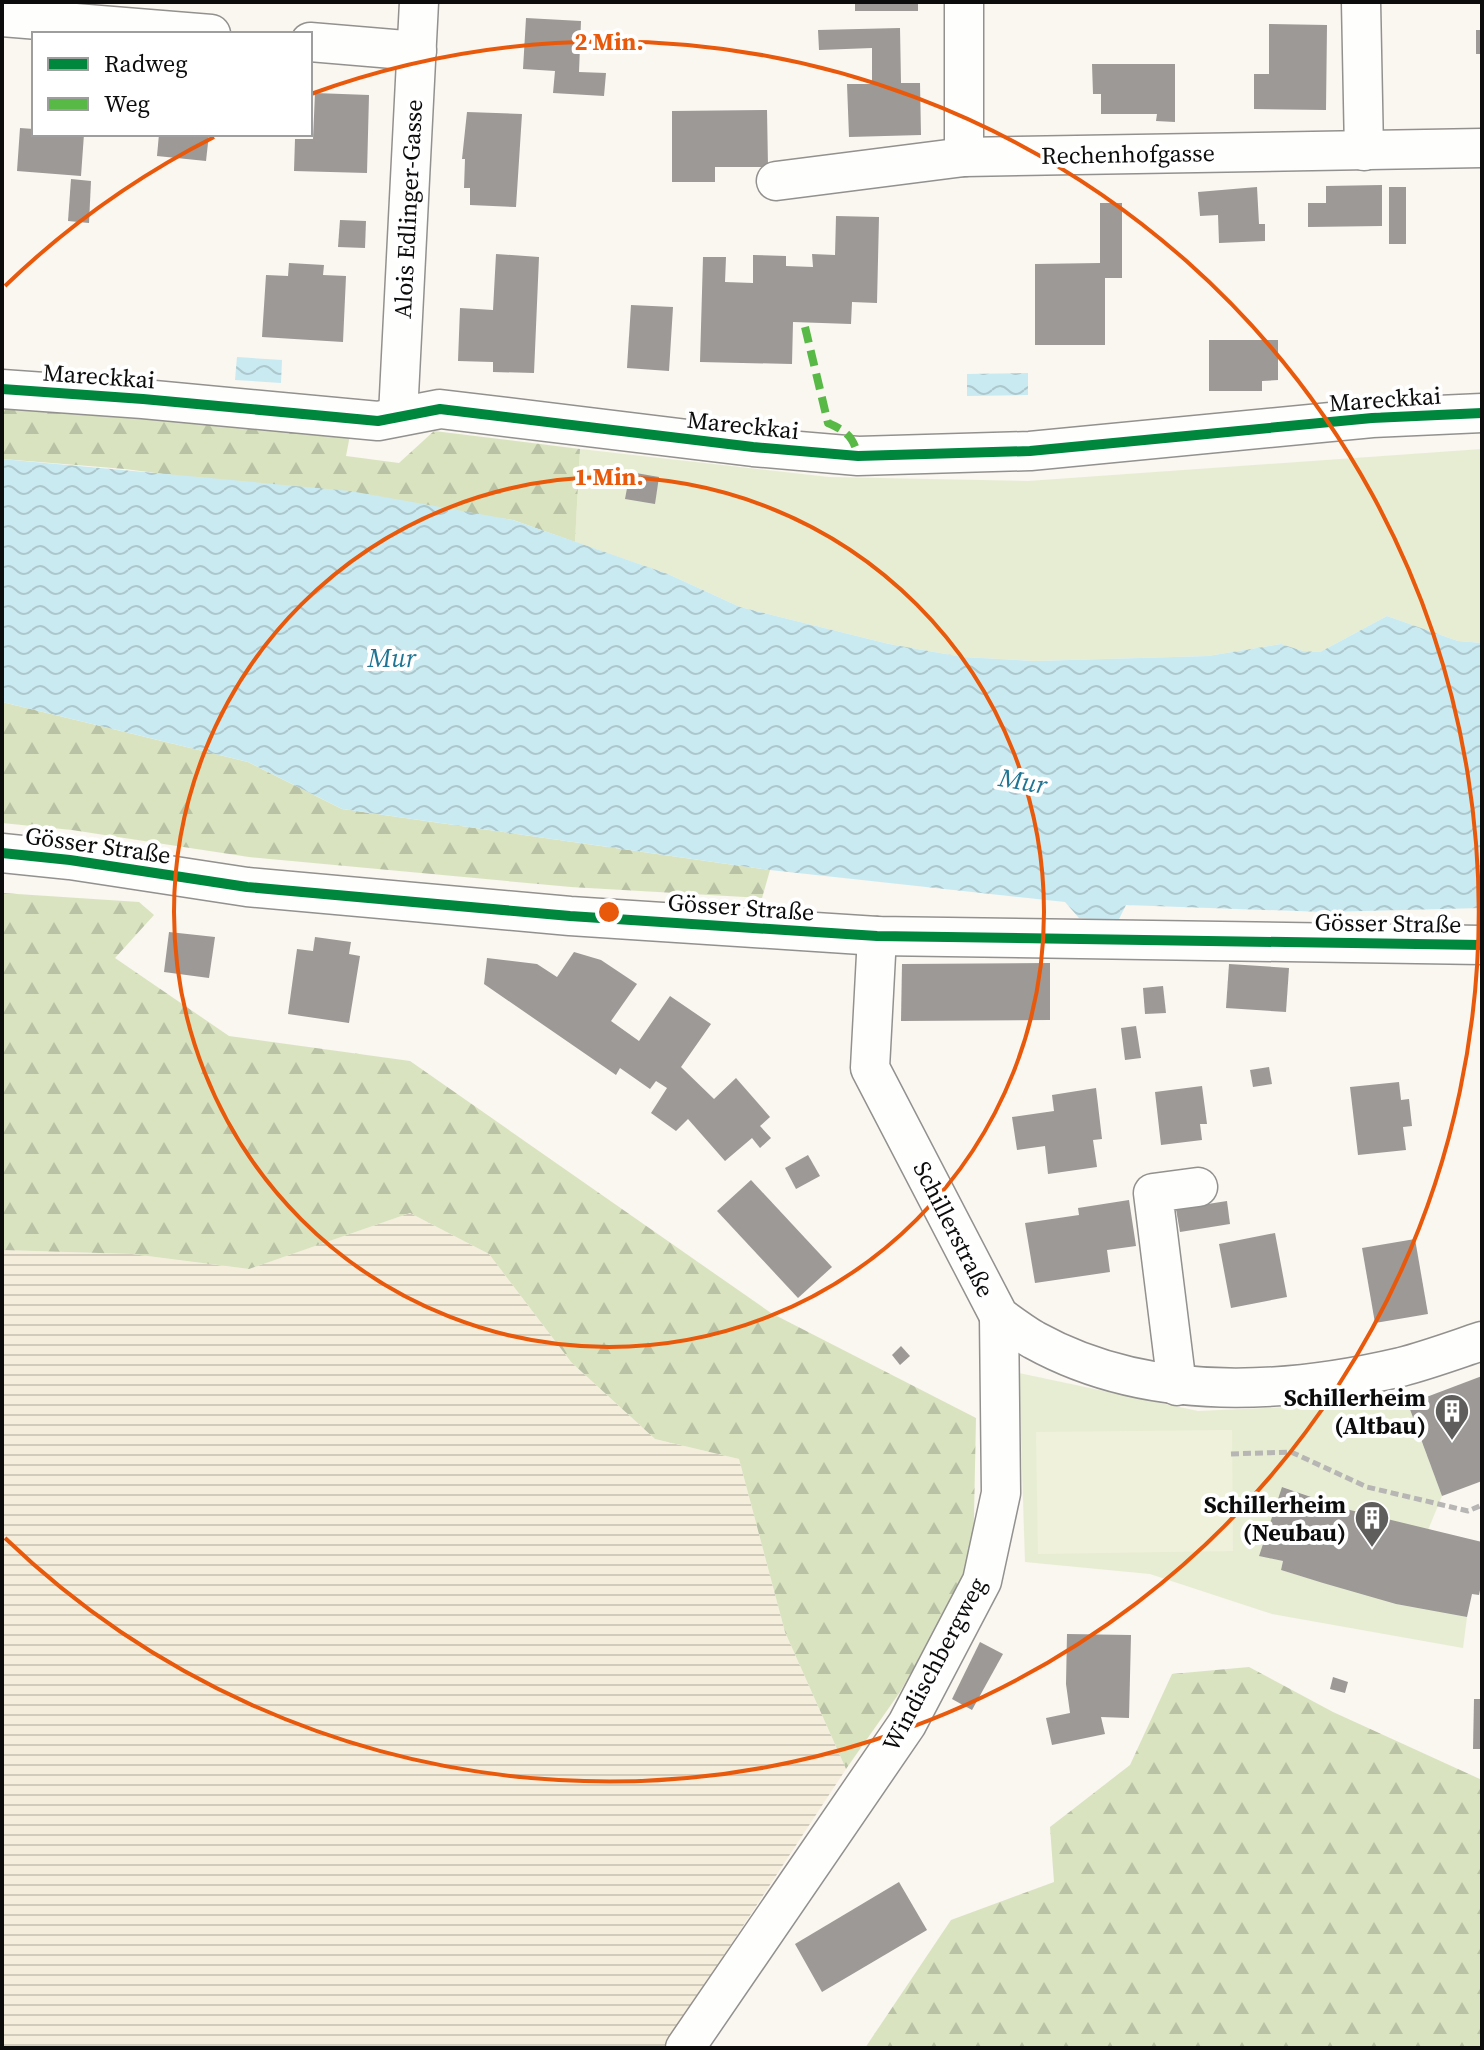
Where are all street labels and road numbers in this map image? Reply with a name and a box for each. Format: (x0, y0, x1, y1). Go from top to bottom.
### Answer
street label: Alois Edlinger-Gasse (386, 98, 430, 320)
street label: Rechenhofgasse (1041, 136, 1215, 172)
street label: Mareckkai (42, 356, 156, 396)
street label: Mareckkai (1328, 379, 1442, 419)
street label: Mareckkai (685, 403, 801, 447)
street label: Gösser Straße (23, 818, 173, 872)
street label: Gösser Straße (667, 885, 815, 929)
street label: Gösser Straße (1314, 905, 1462, 941)
street label: Schillerstraße (906, 1155, 1002, 1303)
street label: Windischbergweg (874, 1571, 994, 1757)

